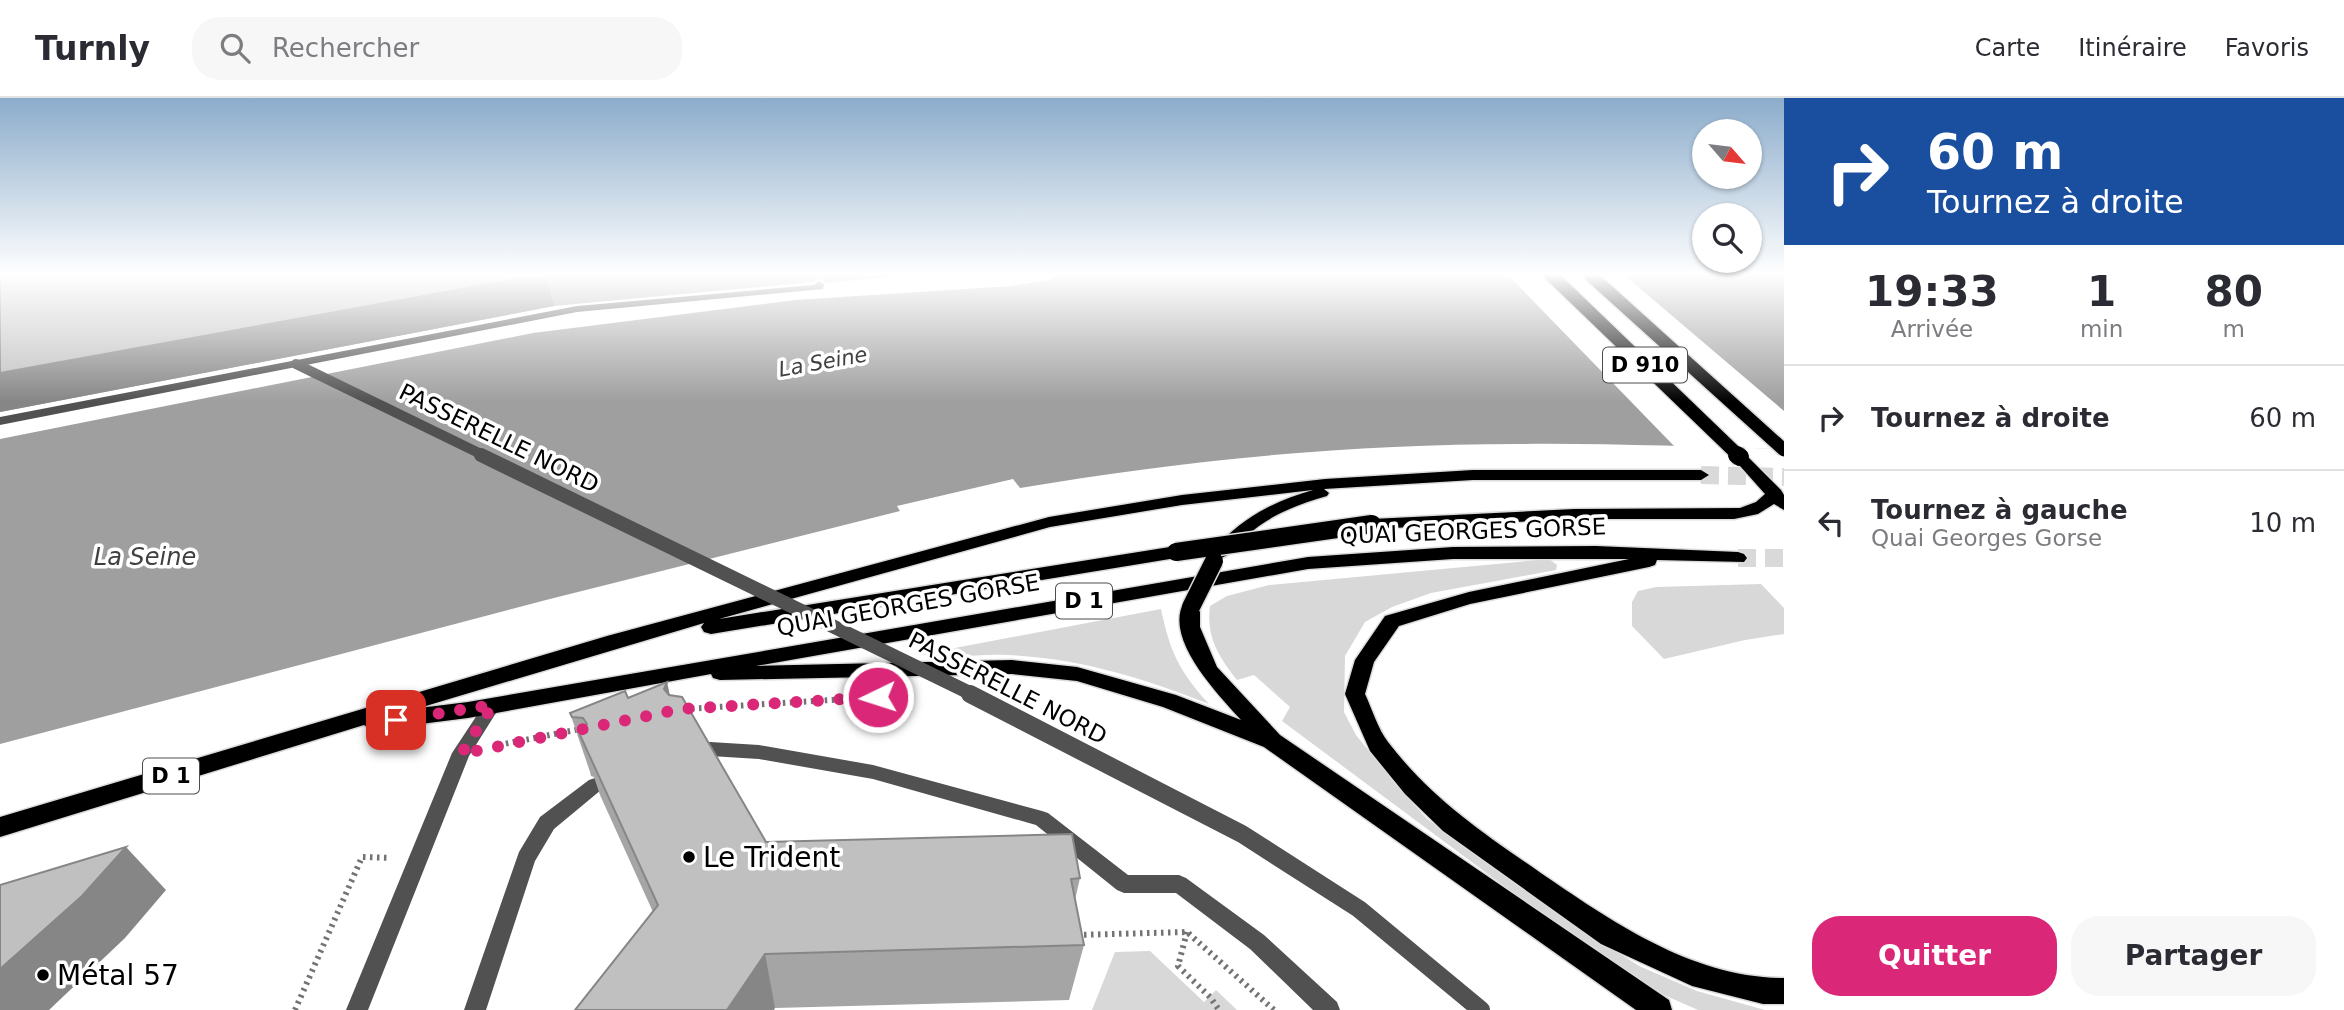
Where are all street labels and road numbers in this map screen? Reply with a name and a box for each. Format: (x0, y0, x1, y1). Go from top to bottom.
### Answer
road number: D 910 (1603, 348, 1687, 382)
street label: PASSERELLE NORD (395, 378, 603, 498)
street label: QUAI GEORGES GORSE (1339, 513, 1607, 549)
street label: QUAI GEORGES GORSE (775, 569, 1041, 641)
road number: D 1 (1056, 584, 1112, 618)
street label: PASSERELLE NORD (905, 627, 1111, 749)
road number: D 1 (143, 758, 199, 794)

